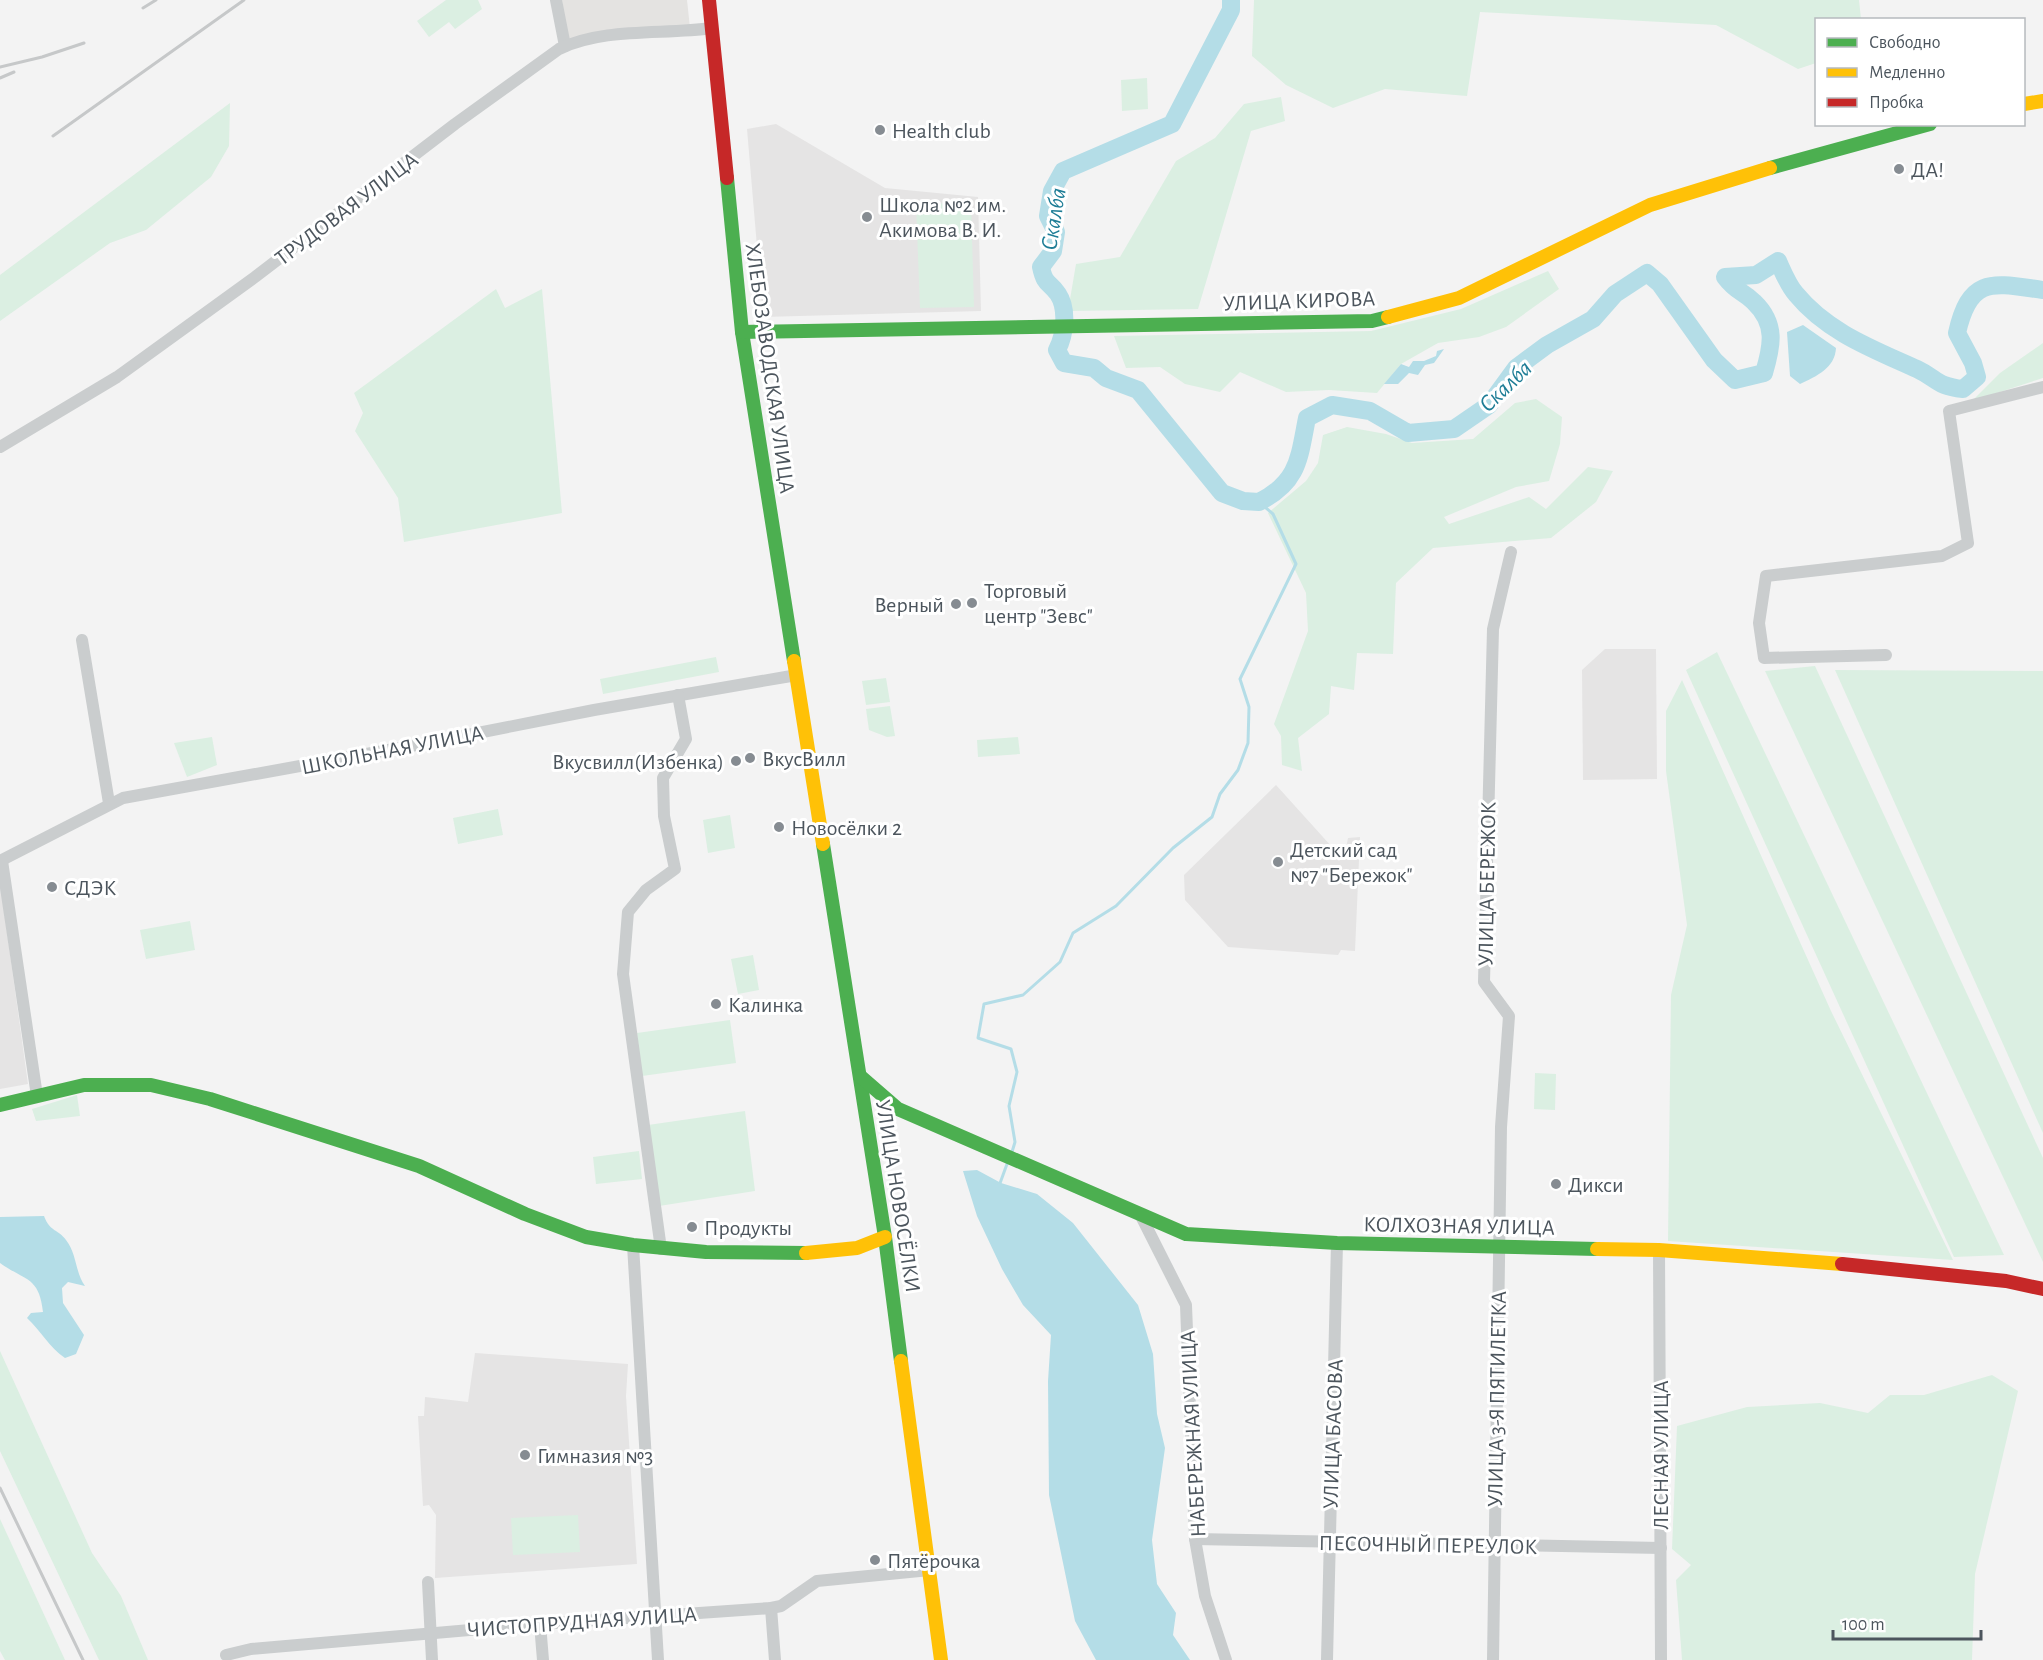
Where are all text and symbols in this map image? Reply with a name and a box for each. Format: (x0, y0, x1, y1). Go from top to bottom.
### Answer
legend (1815, 18, 2025, 126)
text: Свободно (1869, 33, 1941, 52)
text: Медленно (1869, 64, 1945, 82)
text: Пробка (1869, 93, 1924, 112)
place label: Health club (892, 120, 991, 142)
marker: Health club (873, 123, 887, 137)
street label: ТРУДОВАЯ УЛИЦА (271, 148, 422, 269)
place label: ДА! (1911, 159, 1944, 181)
marker: ДА! (1892, 162, 1906, 176)
water label: Скалба (1037, 186, 1071, 252)
place label: Школа №2 им. Акимова В. И. (879, 194, 1006, 241)
marker: Школа №2 им. Акимова В. И. (860, 210, 874, 224)
street label: ХЛЕБОЗАВОДСКАЯ УЛИЦА (742, 242, 798, 495)
street label: УЛИЦА КИРОВА (1222, 287, 1376, 315)
water label: Скалба (1475, 356, 1537, 417)
place label: Торговый центр "Зевс" (984, 580, 1093, 627)
place label: Верный (874, 594, 944, 616)
marker: Торговый центр "Зевс" (965, 596, 979, 610)
marker: Верный (949, 597, 963, 611)
street label: ШКОЛЬНАЯ УЛИЦА (299, 722, 485, 778)
place label: ВкусВилл (762, 748, 846, 770)
place label: Вкусвилл(Избенка) (552, 751, 724, 773)
marker: ВкусВилл (743, 751, 757, 765)
marker: Вкусвилл(Избенка) (729, 754, 743, 768)
street label: УЛИЦА БЕРЕЖОК (1475, 801, 1499, 967)
place label: Новосёлки 2 (791, 817, 902, 839)
marker: Новосёлки 2 (772, 820, 786, 834)
place label: Детский сад №7 "Бережок" (1290, 839, 1413, 886)
marker: Детский сад №7 "Бережок" (1271, 855, 1285, 869)
place label: СДЭК (64, 877, 116, 899)
marker: СДЭК (45, 880, 59, 894)
place label: Калинка (728, 994, 803, 1016)
marker: Калинка (709, 997, 723, 1011)
street label: УЛИЦА НОВОСЁЛКИ (872, 1098, 924, 1294)
place label: Дикси (1568, 1174, 1624, 1196)
marker: Дикси (1549, 1177, 1563, 1191)
street label: КОЛХОЗНАЯ УЛИЦА (1363, 1213, 1555, 1239)
place label: Продукты (704, 1217, 792, 1239)
marker: Продукты (685, 1220, 699, 1234)
street label: УЛИЦА 3-Я ПЯТИЛЕТКА (1484, 1291, 1510, 1507)
street label: НАБЕРЕЖНАЯ УЛИЦА (1177, 1330, 1209, 1538)
street label: УЛИЦА БАСОВА (1319, 1359, 1347, 1509)
street label: ЛЕСНАЯ УЛИЦА (1650, 1380, 1672, 1530)
place label: Гимназия №3 (537, 1445, 653, 1467)
marker: Гимназия №3 (518, 1448, 532, 1462)
street label: ПЕСОЧНЫЙ ПЕРЕУЛОК (1319, 1532, 1538, 1558)
place label: Пятёрочка (887, 1550, 981, 1572)
marker: Пятёрочка (868, 1553, 882, 1567)
street label: ЧИСТОПРУДНАЯ УЛИЦА (467, 1603, 698, 1641)
scale bar (1833, 1603, 1982, 1641)
text: 100 m (1842, 1616, 1885, 1634)

